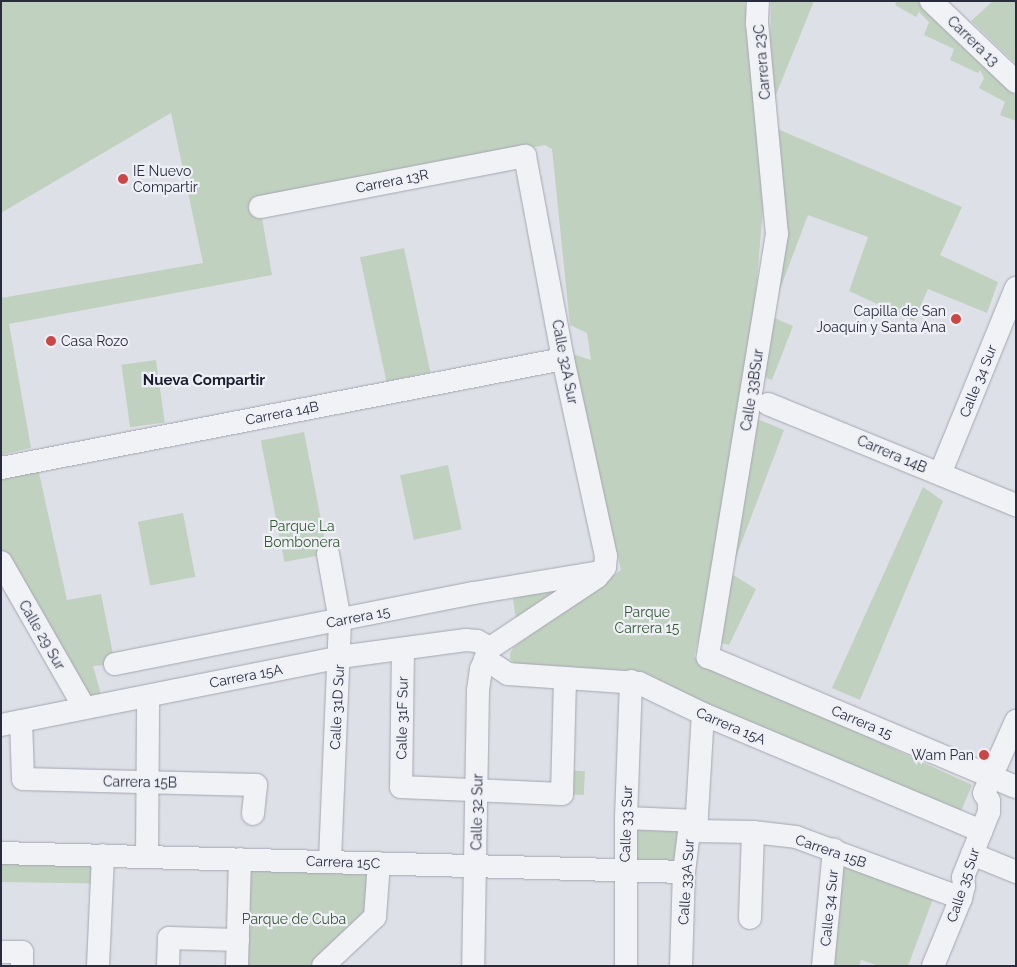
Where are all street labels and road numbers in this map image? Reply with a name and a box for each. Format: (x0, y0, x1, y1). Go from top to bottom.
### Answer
street label: Carrera 13 (944, 13, 1002, 69)
street label: Carrera 23C (750, 24, 774, 100)
street label: Carrera 13R (354, 166, 430, 196)
street label: Calle 32A Sur (549, 318, 581, 406)
street label: Calle 34 Sur (956, 342, 1000, 420)
street label: Calle 33BSur (737, 348, 767, 432)
street label: Carrera 14B (244, 398, 320, 428)
street label: Carrera 14B (855, 432, 929, 476)
street label: Calle 29 Sur (15, 597, 69, 673)
street label: Carrera 15 (325, 603, 391, 631)
street label: Carrera 15A (208, 661, 284, 691)
street label: Calle 31D Sur (326, 664, 348, 750)
street label: Calle 31F Sur (393, 676, 411, 760)
street label: Carrera 15 (829, 702, 895, 742)
street label: Carrera 15A (694, 704, 768, 748)
street label: Carrera 15B (103, 773, 177, 791)
street label: Calle 32 Sur (468, 774, 486, 850)
street label: Calle 33 Sur (616, 785, 636, 863)
street label: Carrera 15B (793, 831, 869, 871)
street label: Calle 33A Sur (675, 838, 697, 926)
street label: Calle 35 Sur (943, 846, 983, 924)
street label: Carrera 15C (306, 852, 380, 872)
street label: Calle 34 Sur (817, 869, 841, 947)

